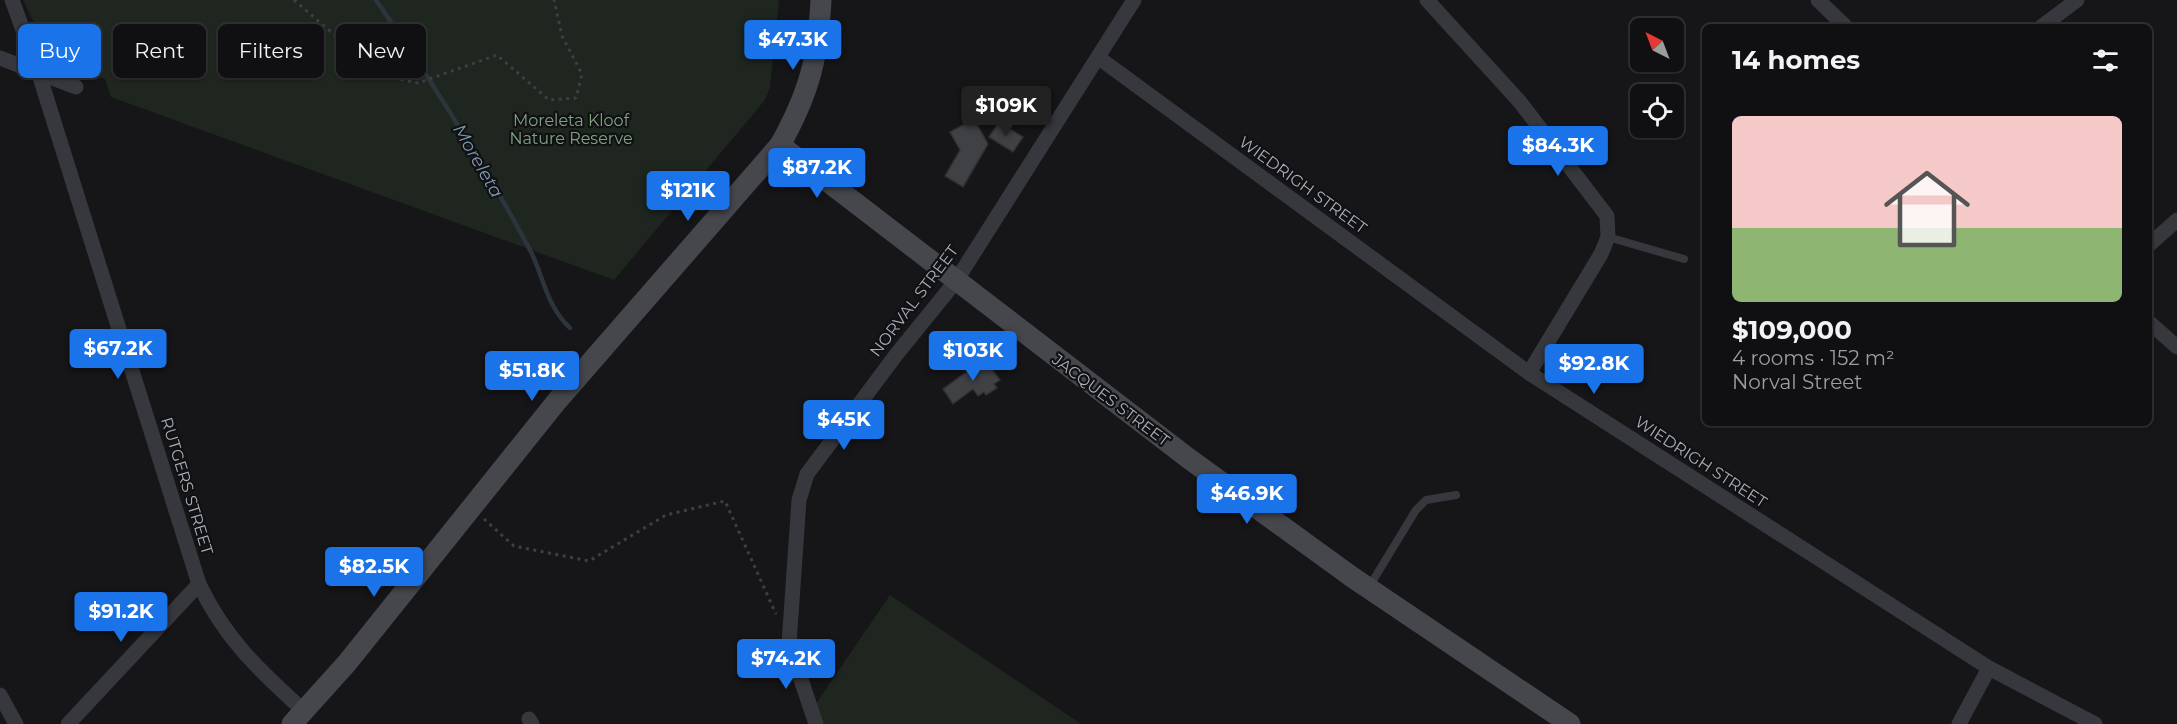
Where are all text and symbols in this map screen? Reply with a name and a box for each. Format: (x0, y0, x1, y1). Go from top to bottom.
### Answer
north arrow (1630, 18, 1684, 72)
map controls (1630, 18, 1684, 138)
pin: $47.3K (744, 20, 842, 71)
chip: Buy (18, 24, 101, 78)
chip: Rent (113, 24, 206, 78)
chip: Filters (218, 24, 324, 78)
chip: New (336, 24, 426, 78)
text: $47.3K (758, 27, 828, 51)
text: 14 homes (1732, 44, 1860, 76)
icon: filters (2089, 44, 2122, 77)
button: locate (1630, 84, 1684, 138)
pin: $109K (964, 86, 1048, 137)
text: $109K (975, 93, 1037, 117)
park label: Moreleta Kloof Nature Reserve (509, 111, 633, 148)
water label: Moreleta (448, 120, 508, 202)
pin: $84.3K (1509, 126, 1607, 177)
street label: WIEDRIGH STREET (1235, 132, 1371, 238)
text: $84.3K (1522, 133, 1594, 157)
pin: $87.2K (768, 148, 866, 199)
text: $87.2K (782, 155, 852, 179)
icon: home (1873, 155, 1981, 263)
pin: $121K (646, 171, 730, 222)
text: $121K (661, 178, 715, 202)
street label: NORVAL STREET (866, 241, 963, 361)
text: $109,000 (1732, 314, 1852, 346)
pin: $67.2K (69, 329, 167, 380)
pin: $103K (931, 331, 1015, 382)
text: $67.2K (84, 336, 152, 360)
text: $103K (943, 338, 1003, 362)
pin: $92.8K (1545, 344, 1643, 395)
text: 4 rooms · 152 m² (1732, 346, 1895, 370)
street label: JACQUES STREET (1048, 349, 1174, 451)
pin: $51.8K (483, 351, 581, 402)
text: $92.8K (1559, 351, 1629, 375)
text: $51.8K (499, 358, 565, 382)
text: Norval Street (1732, 370, 1862, 394)
pin: $45K (808, 400, 880, 451)
text: $45K (817, 407, 871, 431)
street label: WIEDRIGH STREET (1632, 412, 1771, 512)
street label: RUTGERS STREET (157, 415, 217, 558)
pin: $46.9K (1198, 474, 1296, 525)
text: $46.9K (1211, 481, 1283, 505)
pin: $82.5K (325, 547, 423, 598)
text: $82.5K (339, 554, 409, 578)
pin: $91.2K (72, 592, 170, 643)
text: $91.2K (88, 599, 154, 623)
pin: $74.2K (737, 639, 835, 690)
text: $74.2K (751, 646, 821, 670)

